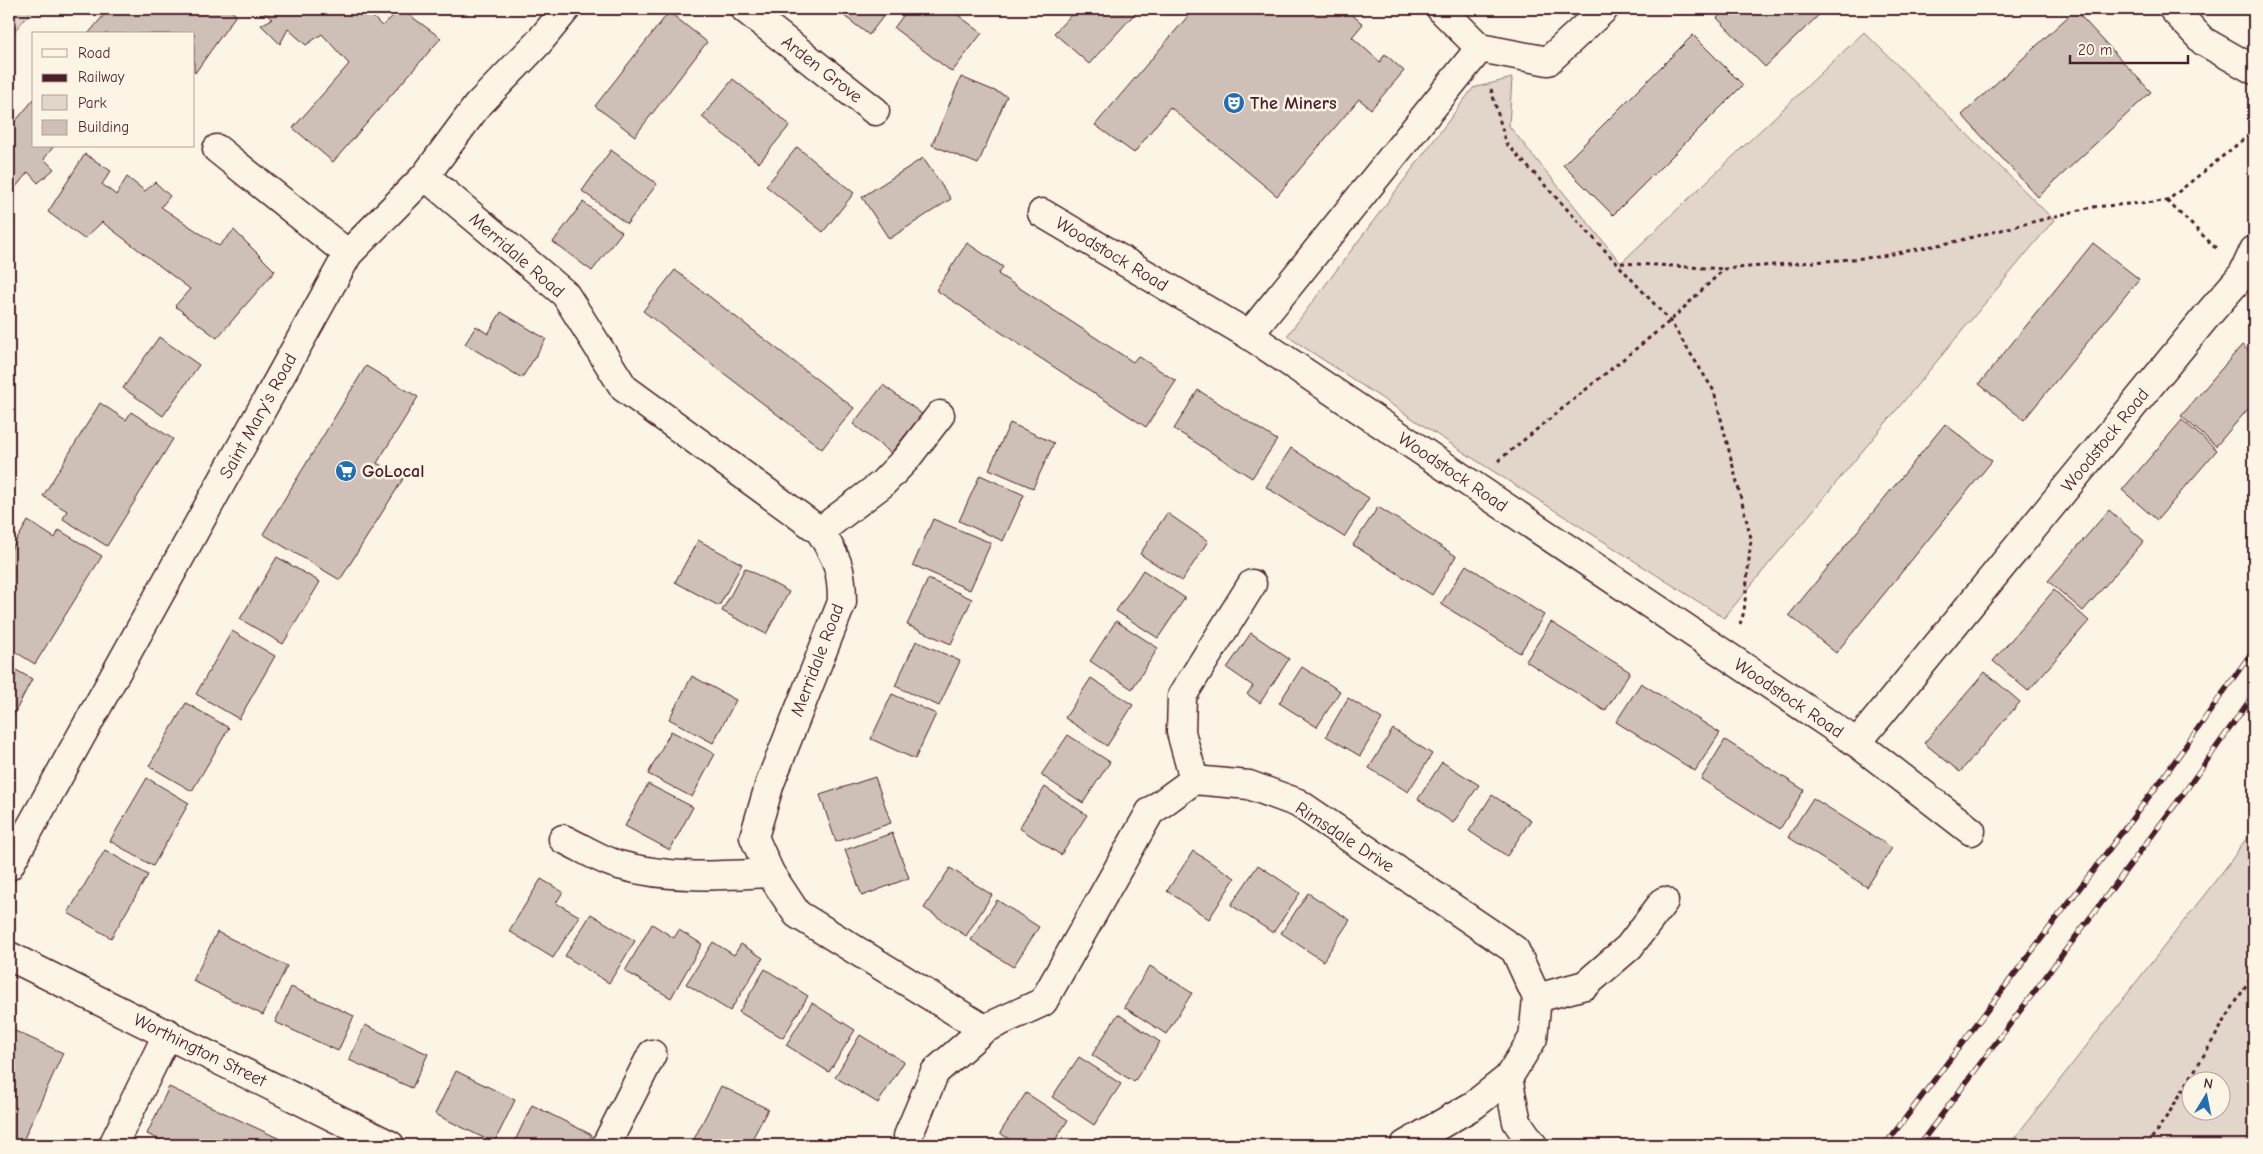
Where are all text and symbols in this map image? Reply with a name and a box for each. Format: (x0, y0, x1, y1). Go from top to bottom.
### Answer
street label: Arden Grove (777, 31, 866, 107)
legend (32, 32, 195, 148)
scale bar (2070, 32, 2188, 64)
text: 20 m (2078, 41, 2112, 59)
text: Road (78, 44, 110, 62)
text: Railway (78, 68, 125, 86)
theatre icon: The Miners (1222, 91, 1246, 115)
place label: The Miners (1250, 93, 1337, 114)
text: Park (78, 94, 107, 112)
text: Building (78, 118, 129, 136)
street label: Merridale Road (465, 208, 569, 302)
street label: Woodstock Road (1052, 213, 1172, 296)
street label: Saint Mary's Road (215, 350, 302, 483)
street label: Woodstock Road (2057, 384, 2154, 496)
street label: Woodstock Road (1394, 428, 1511, 517)
supermarket icon: GoLocal (334, 459, 358, 483)
place label: GoLocal (362, 461, 424, 482)
street label: Merridale Road (786, 601, 849, 720)
street label: Woodstock Road (1730, 654, 1847, 743)
street label: Rimsdale Drive (1291, 798, 1398, 877)
street label: Worthington Street (130, 1009, 270, 1092)
north arrow (2180, 1072, 2230, 1122)
text: N (2202, 1075, 2214, 1093)

